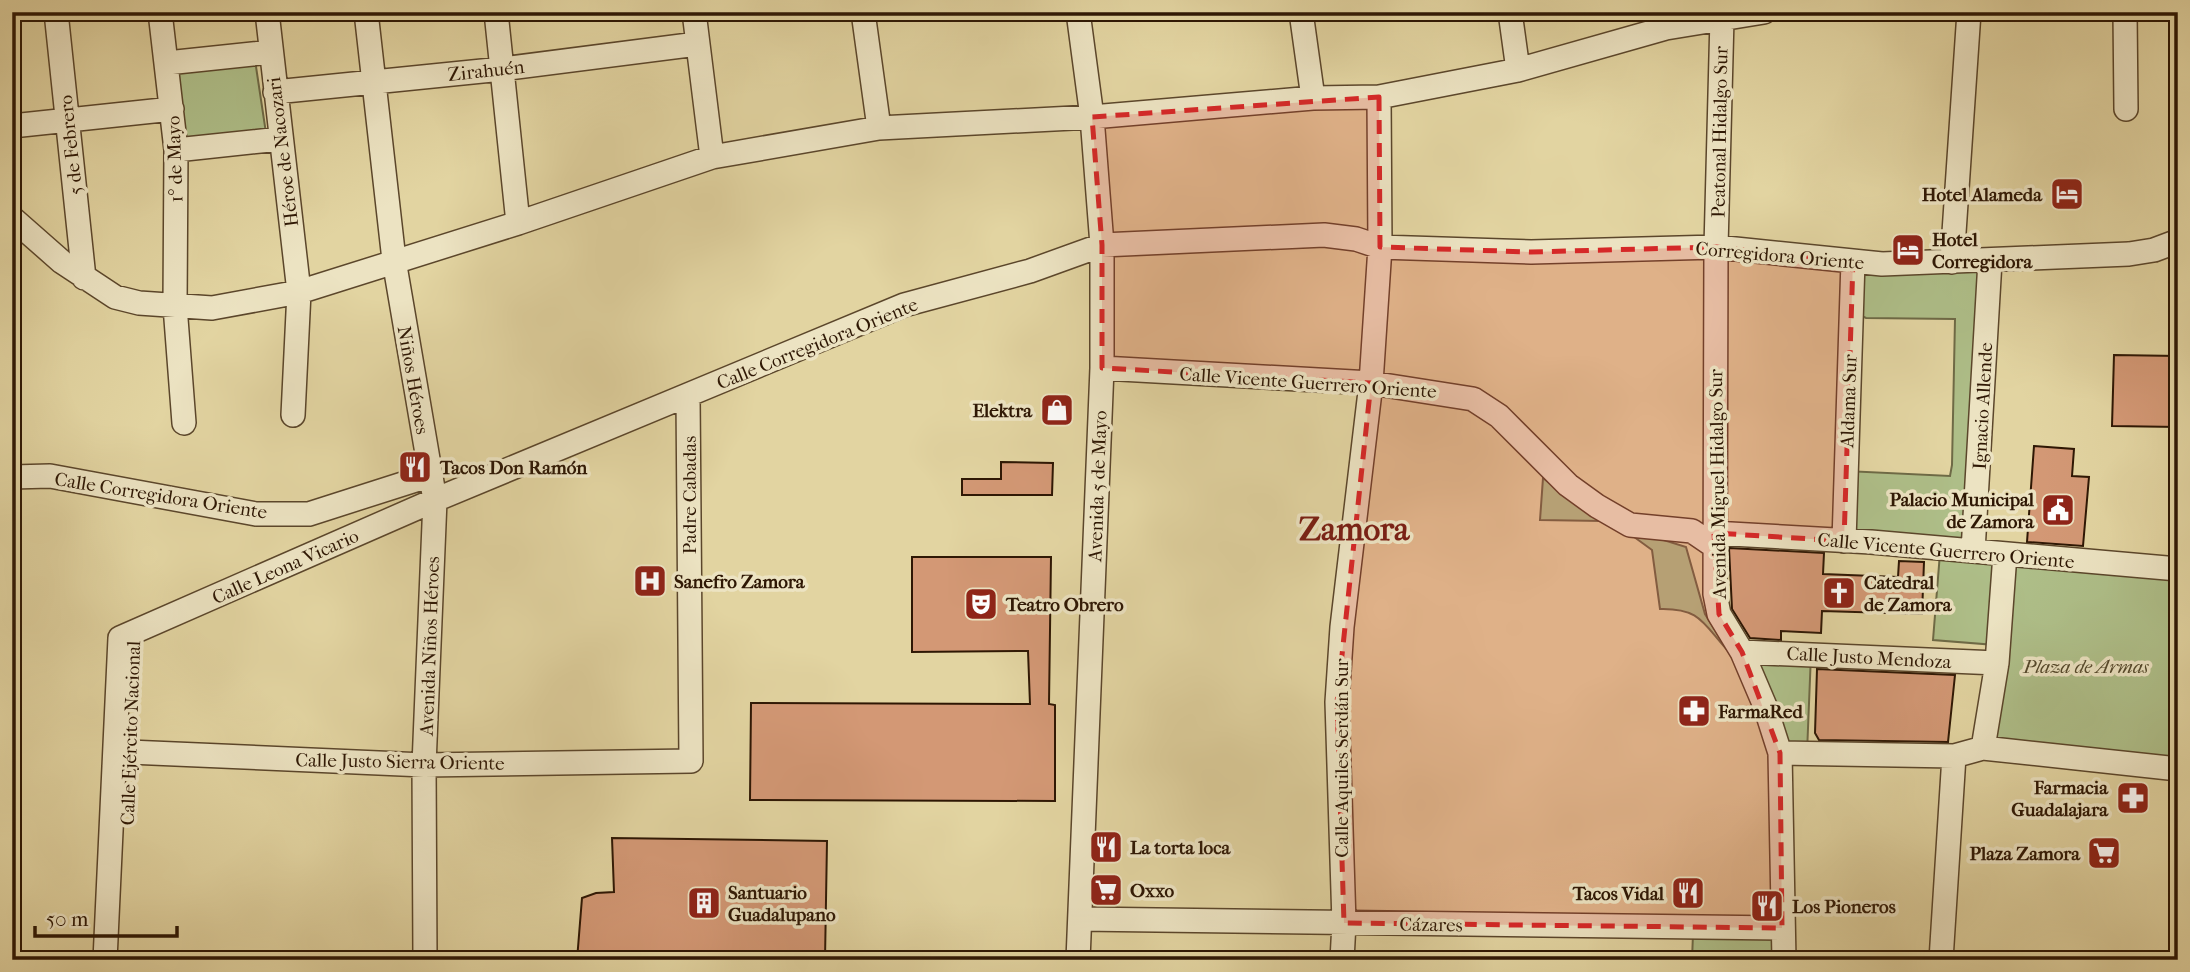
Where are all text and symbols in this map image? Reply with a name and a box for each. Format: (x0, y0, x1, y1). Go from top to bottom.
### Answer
street label: Peatonal Hidalgo Sur (1708, 45, 1733, 218)
street label: Zirahuén (447, 56, 525, 86)
street label: Héroe de Nacozari (263, 75, 303, 228)
street label: 5 de Febrero (55, 93, 87, 196)
street label: 1° de Mayo (162, 115, 188, 203)
hotel icon: Hotel Alameda (2048, 175, 2086, 213)
place label: Hotel Alameda (1922, 184, 2043, 206)
place label: Hotel Corregidora (1932, 229, 2033, 273)
hotel icon: Hotel Corregidora (1889, 231, 1927, 269)
street label: Corregidora Oriente (1695, 238, 1865, 274)
street label: Calle Corregidora Oriente (714, 294, 921, 394)
street label: Niños Héroes (393, 324, 433, 436)
street label: Ignacio Allende (1969, 342, 1997, 470)
street label: Aldama Sur (1836, 353, 1862, 449)
street label: Calle Vicente Guerrero Oriente (1179, 363, 1437, 403)
street label: Avenida Miguel Hidalgo Sur (1705, 368, 1731, 600)
shop icon: Elektra (1038, 391, 1076, 429)
place label: Elektra (973, 400, 1033, 422)
street label: Avenida 5 de Mayo (1084, 410, 1112, 563)
street label: Padre Cabadas (679, 436, 701, 554)
restaurant icon: Tacos Don Ramón (396, 448, 434, 486)
place label: Tacos Don Ramón (439, 457, 588, 479)
street label: Calle Corregidora Oriente (53, 468, 269, 524)
place label: Palacio Municipal de Zamora (1890, 489, 2035, 533)
public building icon: Palacio Municipal de Zamora (2039, 491, 2077, 529)
district label: Zamora (1299, 510, 1411, 549)
street label: Calle Leona Vicario (209, 525, 362, 609)
street label: Calle Vicente Guerrero Oriente (1817, 529, 2075, 573)
street label: Avenida Niños Héroes (416, 556, 444, 737)
hospital icon: Sanefro Zamora (631, 562, 669, 600)
place label: Sanefro Zamora (674, 571, 806, 593)
place label: Catedral de Zamora (1864, 572, 1953, 616)
church icon: Catedral de Zamora (1820, 574, 1858, 612)
theatre icon: Teatro Obrero (962, 585, 1000, 623)
place label: Teatro Obrero (1005, 594, 1124, 616)
street label: Calle Ejército Nacional (117, 640, 145, 826)
street label: Calle Justo Mendoza (1786, 643, 1952, 673)
park label: Plaza de Armas (2022, 656, 2150, 678)
street label: Calle Aquiles Serdán Sur (1331, 657, 1353, 858)
pharmacy icon: FarmaRed (1675, 692, 1713, 730)
place label: FarmaRed (1717, 701, 1803, 723)
street label: Calle Justo Sierra Oriente (295, 749, 505, 775)
place label: Farmacia Guadalajara (2011, 777, 2109, 821)
pharmacy icon: Farmacia Guadalajara (2114, 779, 2152, 817)
restaurant icon: La torta loca (1087, 828, 1125, 866)
supermarket icon: Plaza Zamora (2085, 834, 2123, 872)
place label: La torta loca (1130, 837, 1232, 859)
place label: Plaza Zamora (1970, 843, 2081, 865)
supermarket icon: Oxxo (1087, 871, 1125, 909)
restaurant icon: Tacos Vidal (1669, 874, 1707, 912)
place label: Oxxo (1130, 880, 1175, 902)
place label: Santuario Guadalupano (728, 882, 836, 926)
place label: Tacos Vidal (1572, 883, 1665, 905)
building icon: Santuario Guadalupano (685, 884, 723, 922)
restaurant icon: Los Pioneros (1748, 887, 1786, 925)
scale bar (35, 895, 177, 939)
place label: Los Pioneros (1792, 896, 1896, 918)
text: 50 m (46, 907, 89, 931)
street label: Cázares (1399, 913, 1463, 937)

